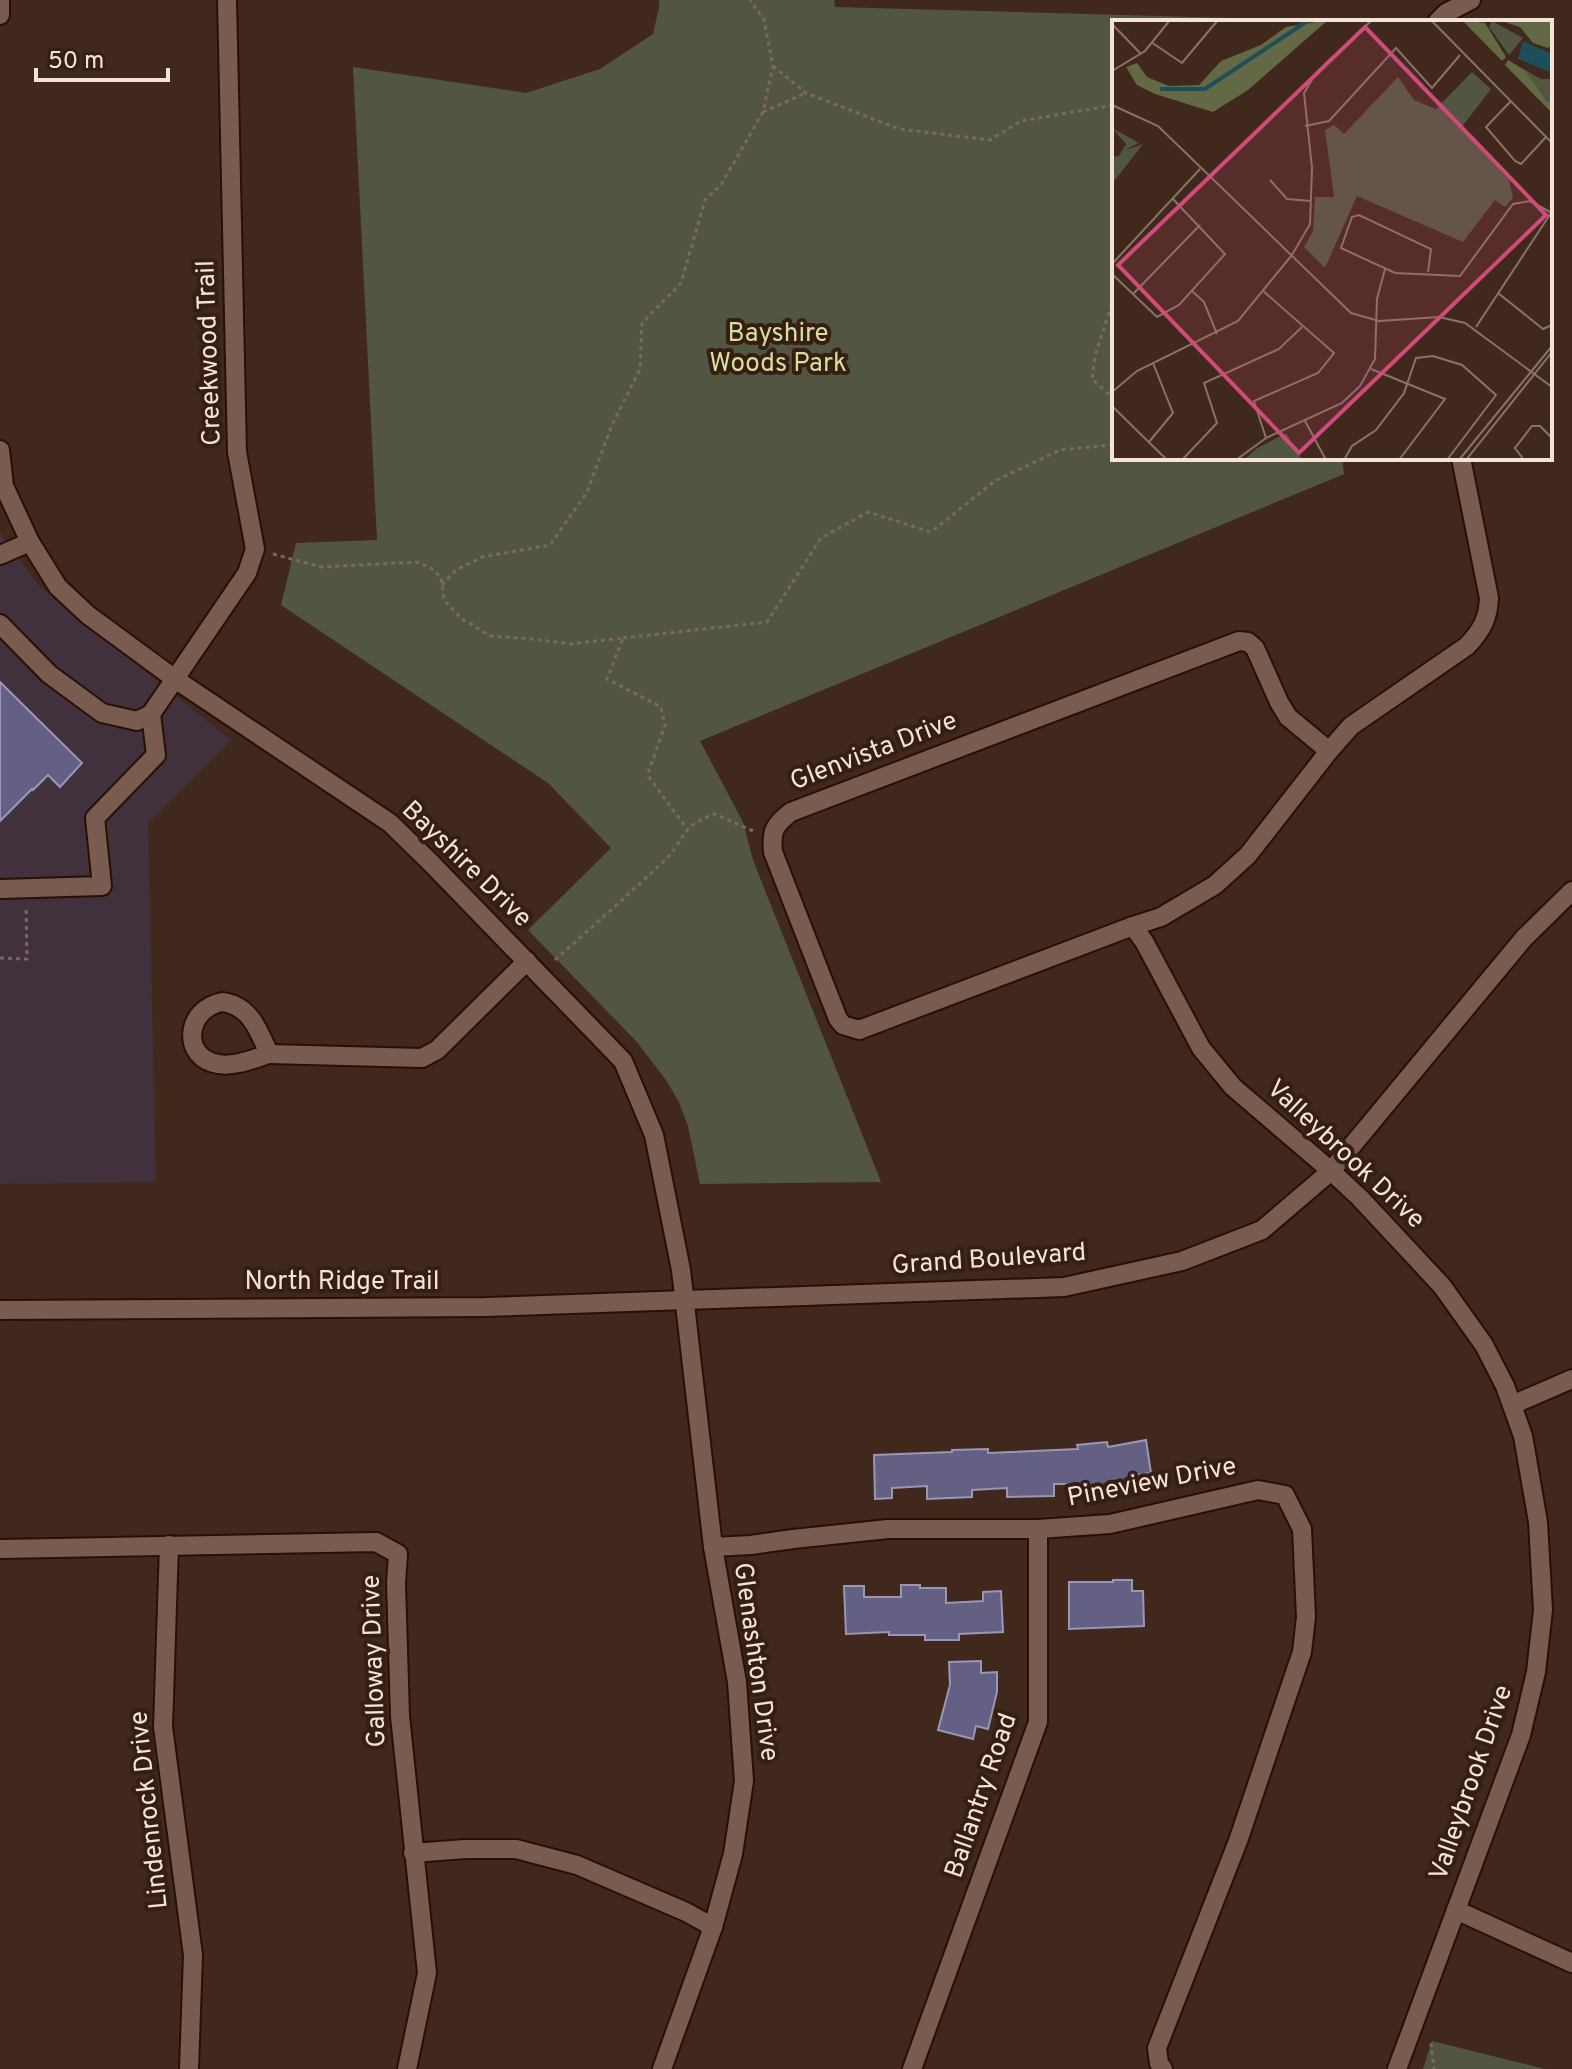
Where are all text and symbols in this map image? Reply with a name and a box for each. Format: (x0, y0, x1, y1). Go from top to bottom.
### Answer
inset map (1112, 20, 1552, 460)
scale bar (36, 32, 168, 82)
text: 50 m (48, 47, 104, 77)
street label: Creekwood Trail (190, 260, 230, 446)
park label: Bayshire Woods Park (709, 318, 847, 381)
street label: Glenvista Drive (786, 705, 962, 799)
street label: Bayshire Drive (394, 795, 538, 935)
street label: Valleybrook Drive (1259, 1073, 1431, 1237)
street label: Grand Boulevard (891, 1237, 1087, 1283)
street label: North Ridge Trail (244, 1266, 440, 1299)
street label: Pineview Drive (1065, 1450, 1239, 1516)
street label: Glenashton Drive (725, 1561, 785, 1763)
street label: Galloway Drive (355, 1574, 395, 1748)
street label: Valleybrook Drive (1423, 1681, 1521, 1885)
street label: Lindenrock Drive (123, 1709, 177, 1911)
street label: Ballantry Road (938, 1709, 1026, 1883)

